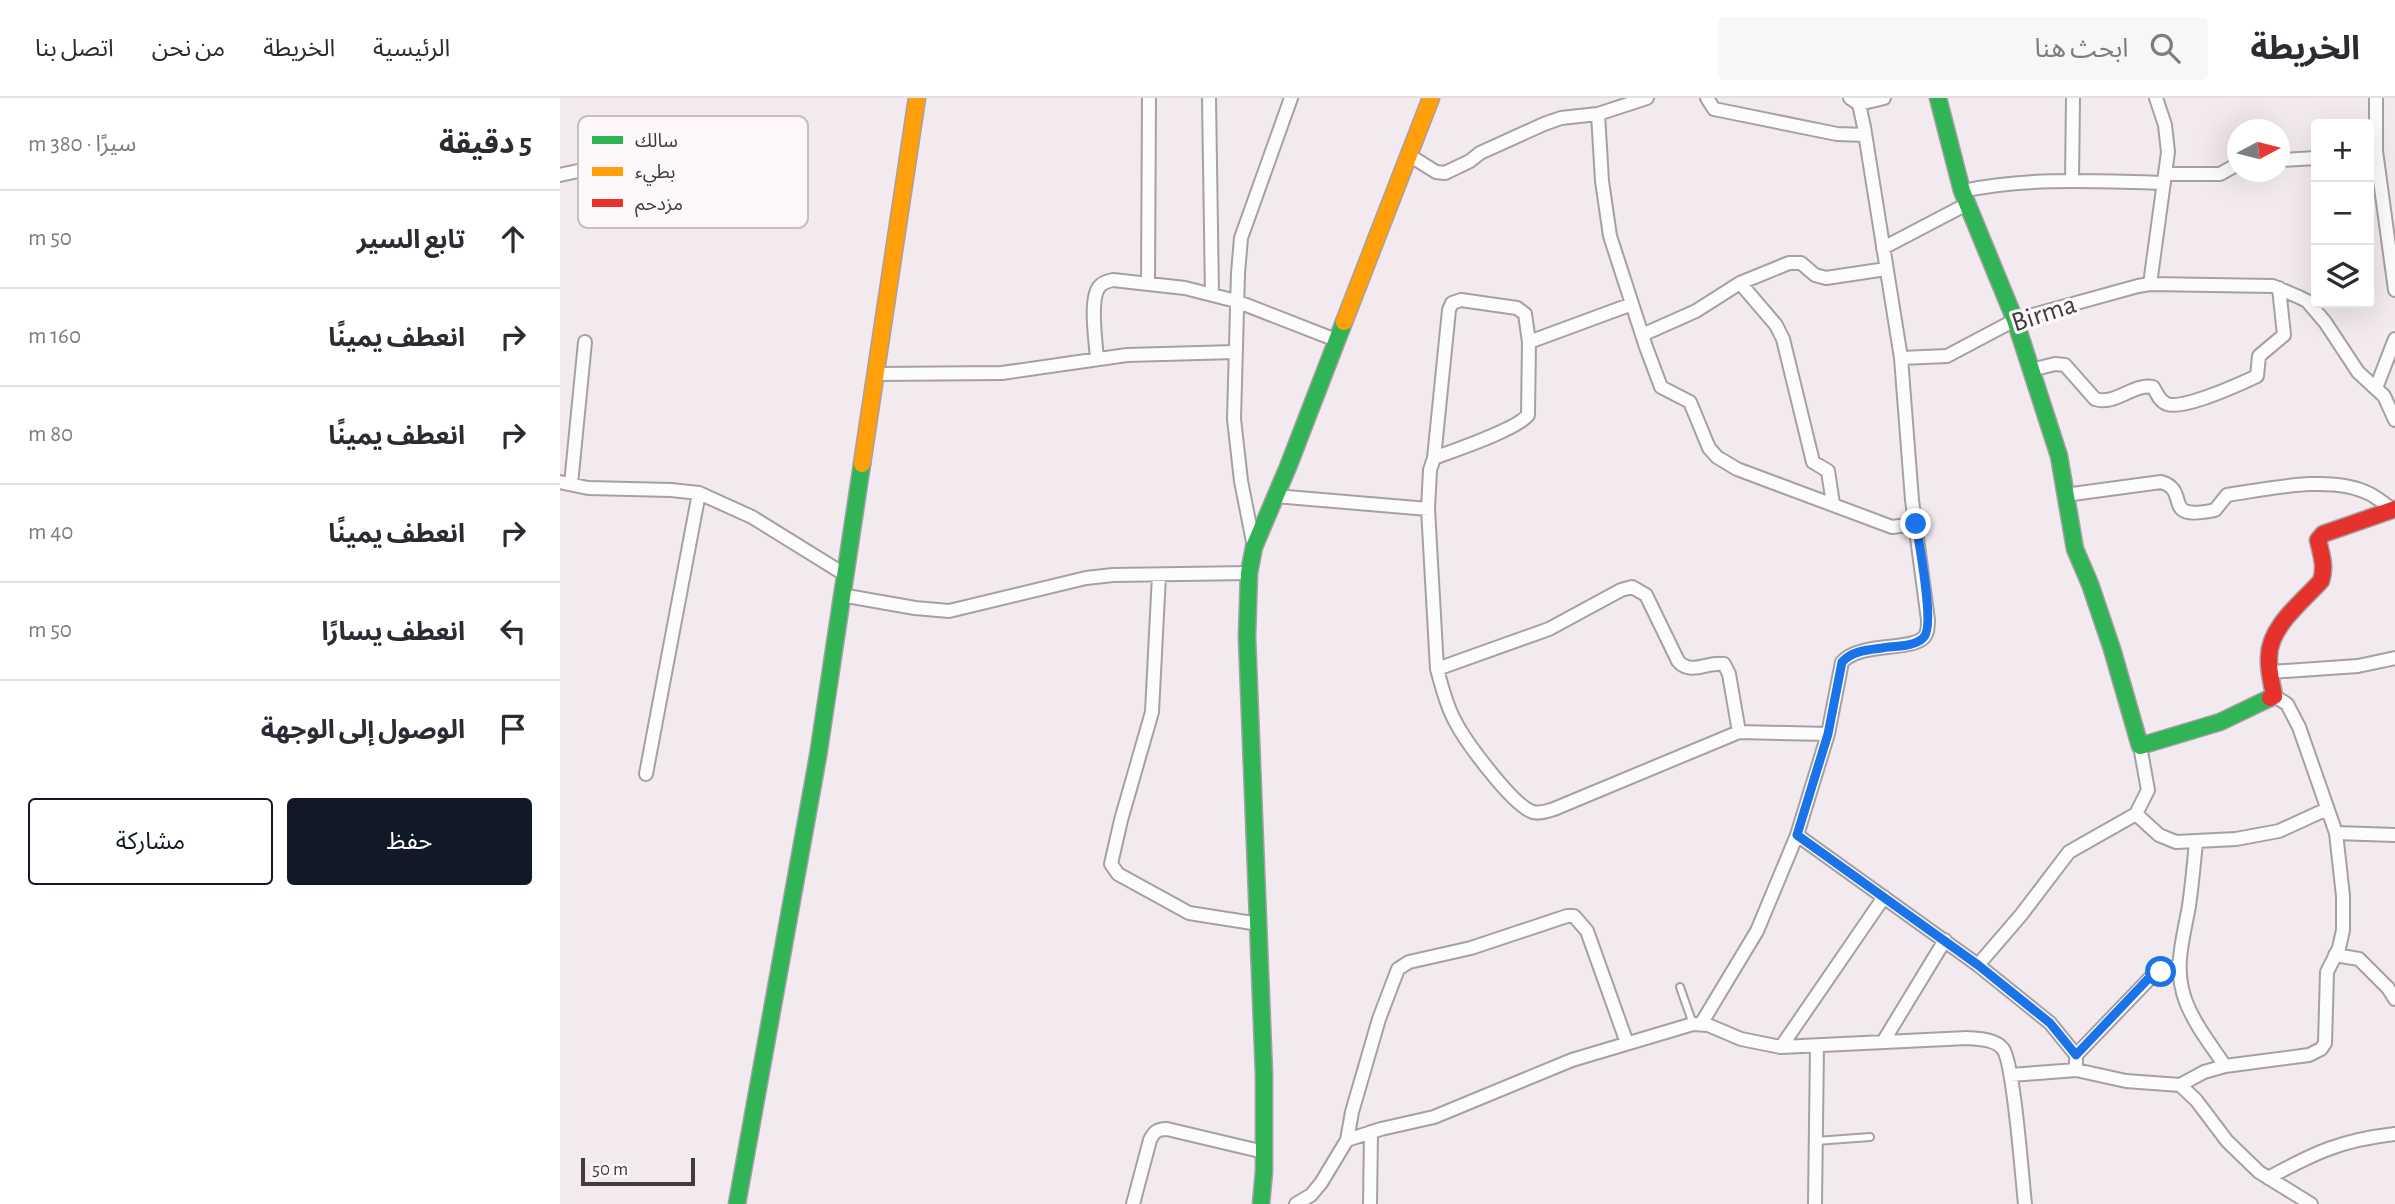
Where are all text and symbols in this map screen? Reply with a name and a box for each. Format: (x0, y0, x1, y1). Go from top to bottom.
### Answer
search box (1718, 17, 2208, 80)
icon: search (2146, 29, 2184, 67)
text: الخريطة (2250, 33, 2360, 66)
text: ابحث هنا (2035, 36, 2128, 62)
text: اتصل بنا (35, 37, 114, 61)
text: من نحن (152, 37, 225, 61)
text: الخريطة (263, 37, 335, 61)
text: الرئيسية (373, 37, 450, 61)
legend (578, 116, 808, 228)
north arrow (2227, 119, 2290, 182)
map controls (2311, 119, 2374, 308)
button: + (2311, 119, 2374, 182)
text: 5 دقيقة (439, 129, 532, 159)
text: سالك (635, 132, 678, 151)
text: سيرًا · 380 m (28, 133, 136, 156)
text: بطيء (635, 163, 675, 186)
button: − (2311, 182, 2374, 245)
text: مزدحم (635, 195, 683, 218)
icon: ahead (494, 220, 532, 258)
text: 50 m (28, 227, 72, 250)
text: تابع السير (357, 227, 465, 253)
button: layers (2311, 245, 2374, 308)
street label: Birma (2008, 290, 2080, 338)
icon: right (494, 318, 532, 356)
text: 160 m (28, 325, 81, 348)
text: انعطف يمينًا (328, 325, 465, 351)
icon: right (494, 416, 532, 454)
text: 80 m (28, 423, 73, 446)
text: انعطف يمينًا (328, 423, 465, 449)
route end (1900, 508, 1931, 539)
icon: right (494, 514, 532, 552)
text: 40 m (28, 521, 73, 544)
text: انعطف يمينًا (328, 521, 465, 547)
icon: left (494, 612, 532, 650)
text: 50 m (28, 619, 72, 642)
text: انعطف يسارًا (321, 619, 465, 645)
icon: arrive (494, 710, 532, 748)
text: الوصول إلى الوجهة (261, 717, 465, 743)
button: مشاركة (28, 798, 273, 885)
button: حفظ (287, 798, 532, 885)
route start (2145, 956, 2176, 987)
scale bar (581, 1155, 695, 1187)
text: 50 m (592, 1160, 628, 1179)

